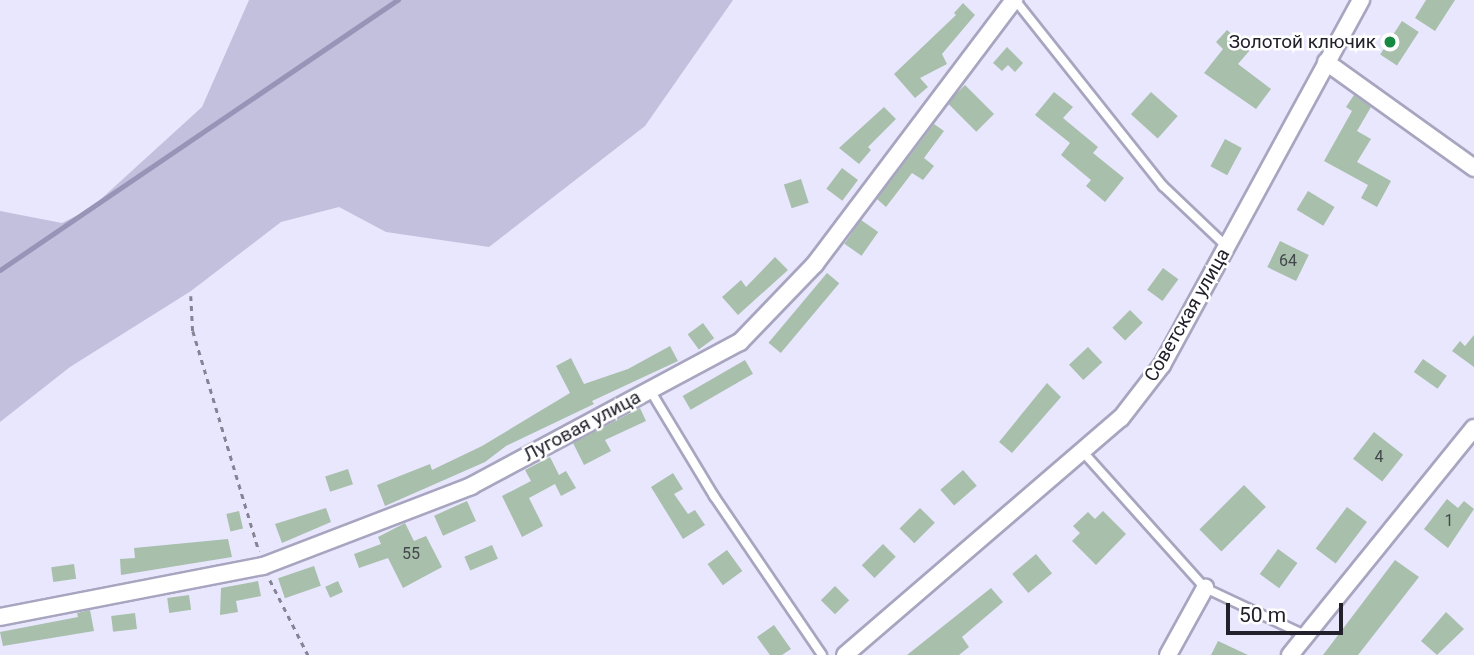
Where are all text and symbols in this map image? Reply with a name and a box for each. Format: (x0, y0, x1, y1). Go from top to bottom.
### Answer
place label: Золотой ключик (1229, 31, 1376, 53)
marker: Золотой ключик (1382, 34, 1398, 50)
street label: Советская улица (1140, 244, 1234, 386)
house number: 64 (1279, 251, 1297, 271)
street label: Луговая улица (519, 386, 645, 466)
house number: 4 (1375, 447, 1383, 467)
house number: 1 (1445, 511, 1453, 531)
house number: 55 (402, 544, 420, 564)
scale bar (1229, 588, 1346, 632)
text: 50 m (1239, 603, 1286, 627)

